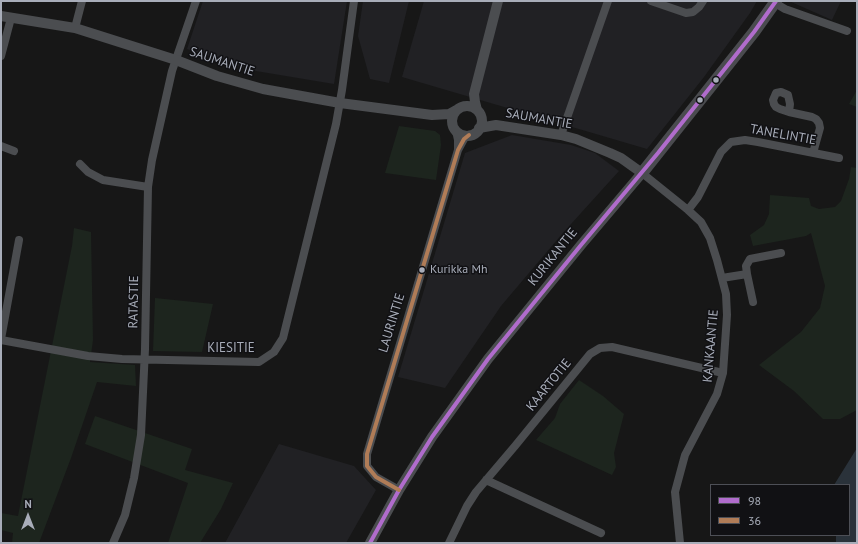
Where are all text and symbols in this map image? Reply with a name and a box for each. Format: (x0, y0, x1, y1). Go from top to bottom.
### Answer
street label: SAUMANTIE (187, 44, 257, 80)
unlabelled marker (711, 75, 721, 85)
unlabelled marker (695, 95, 705, 105)
street label: SAUMANTIE (504, 105, 574, 133)
street label: TANELINTIE (749, 122, 817, 148)
street label: KURIKANTIE (525, 225, 581, 289)
place label: Kurikka Mh (430, 263, 487, 277)
marker: Kurikka Mh (417, 265, 427, 275)
street label: RATASTIE (126, 275, 142, 329)
street label: LAURINTIE (376, 291, 408, 355)
street label: KANKAANTIE (700, 309, 722, 383)
street label: KIESITIE (207, 340, 255, 356)
street label: KAARTOTIE (523, 356, 575, 414)
legend (710, 484, 850, 536)
text: 98 (748, 493, 761, 508)
north arrow (8, 496, 48, 536)
text: N (24, 497, 32, 511)
text: 36 (748, 513, 761, 528)

